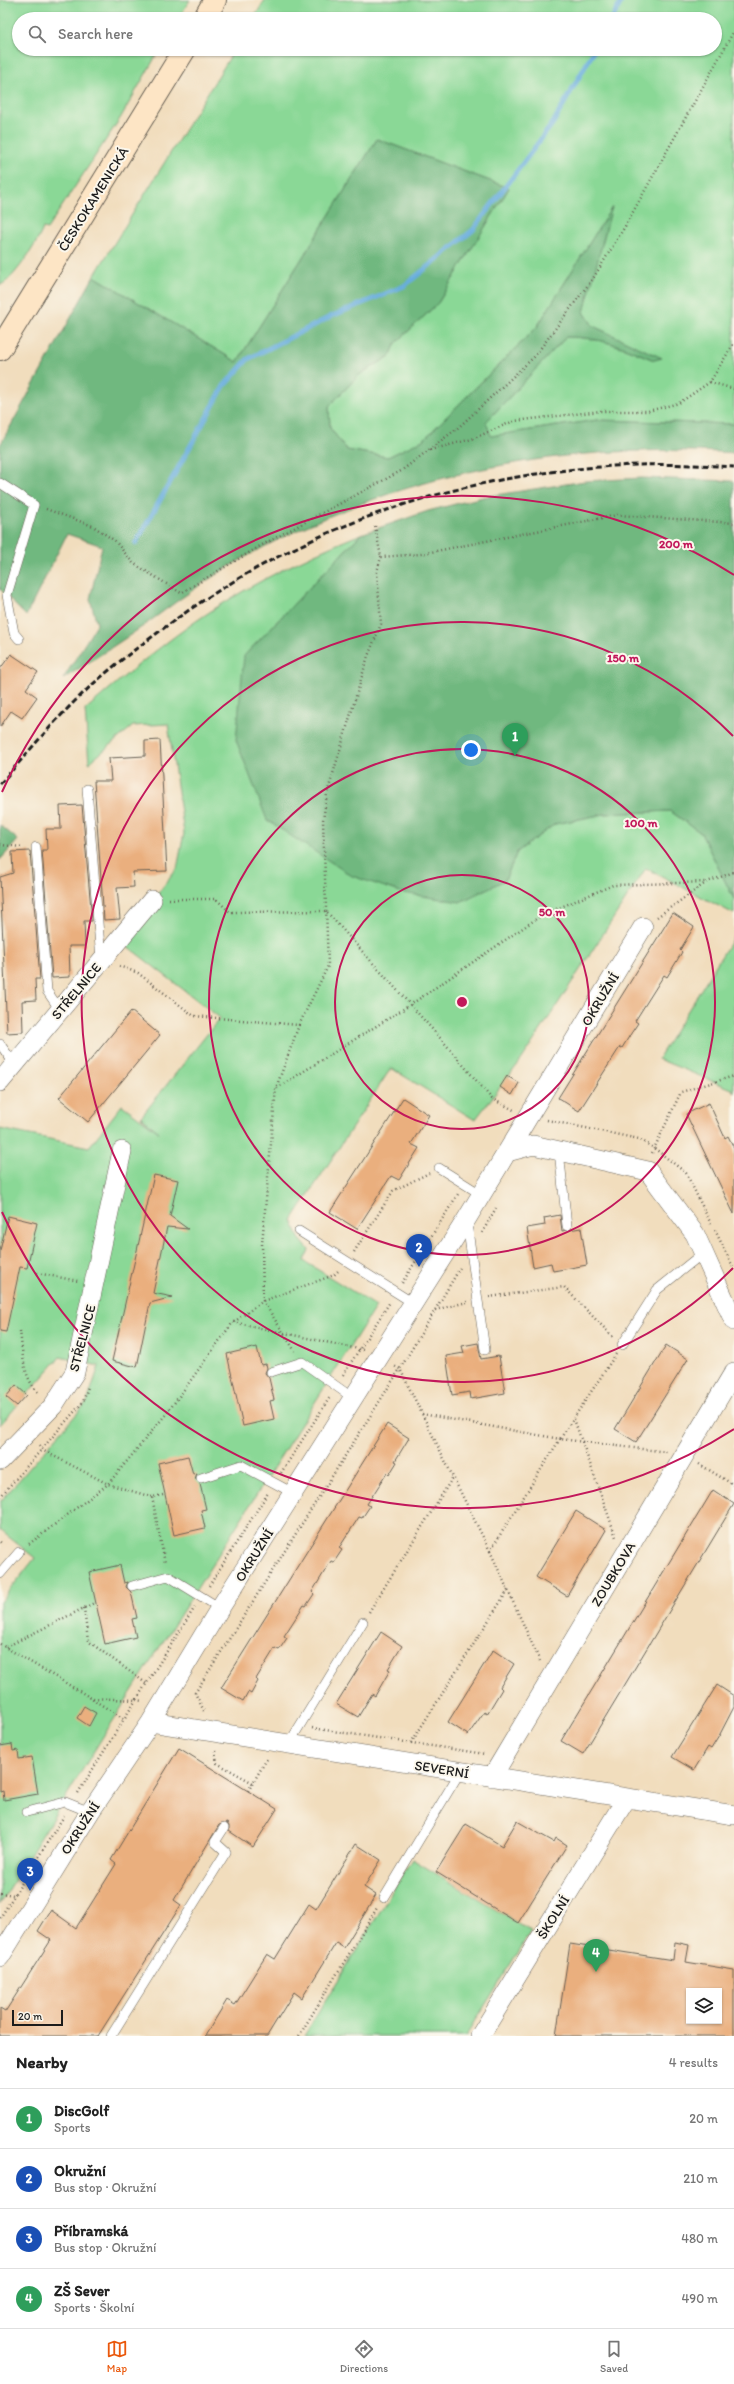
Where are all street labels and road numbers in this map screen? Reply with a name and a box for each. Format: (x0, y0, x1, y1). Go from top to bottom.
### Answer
street label: ČESKOKAMENICKÁ (54, 144, 132, 255)
street label: STŘELNICE (48, 959, 105, 1023)
street label: OKRUŽNÍ (578, 969, 623, 1029)
street label: STŘELNICE (65, 1302, 100, 1374)
street label: OKRUŽNÍ (231, 1525, 277, 1585)
street label: ZOUBKOVA (588, 1539, 639, 1610)
street label: SEVERNÍ (413, 1757, 470, 1782)
street label: OKRUŽNÍ (57, 1799, 104, 1858)
street label: ŠKOLNÍ (533, 1892, 573, 1942)

